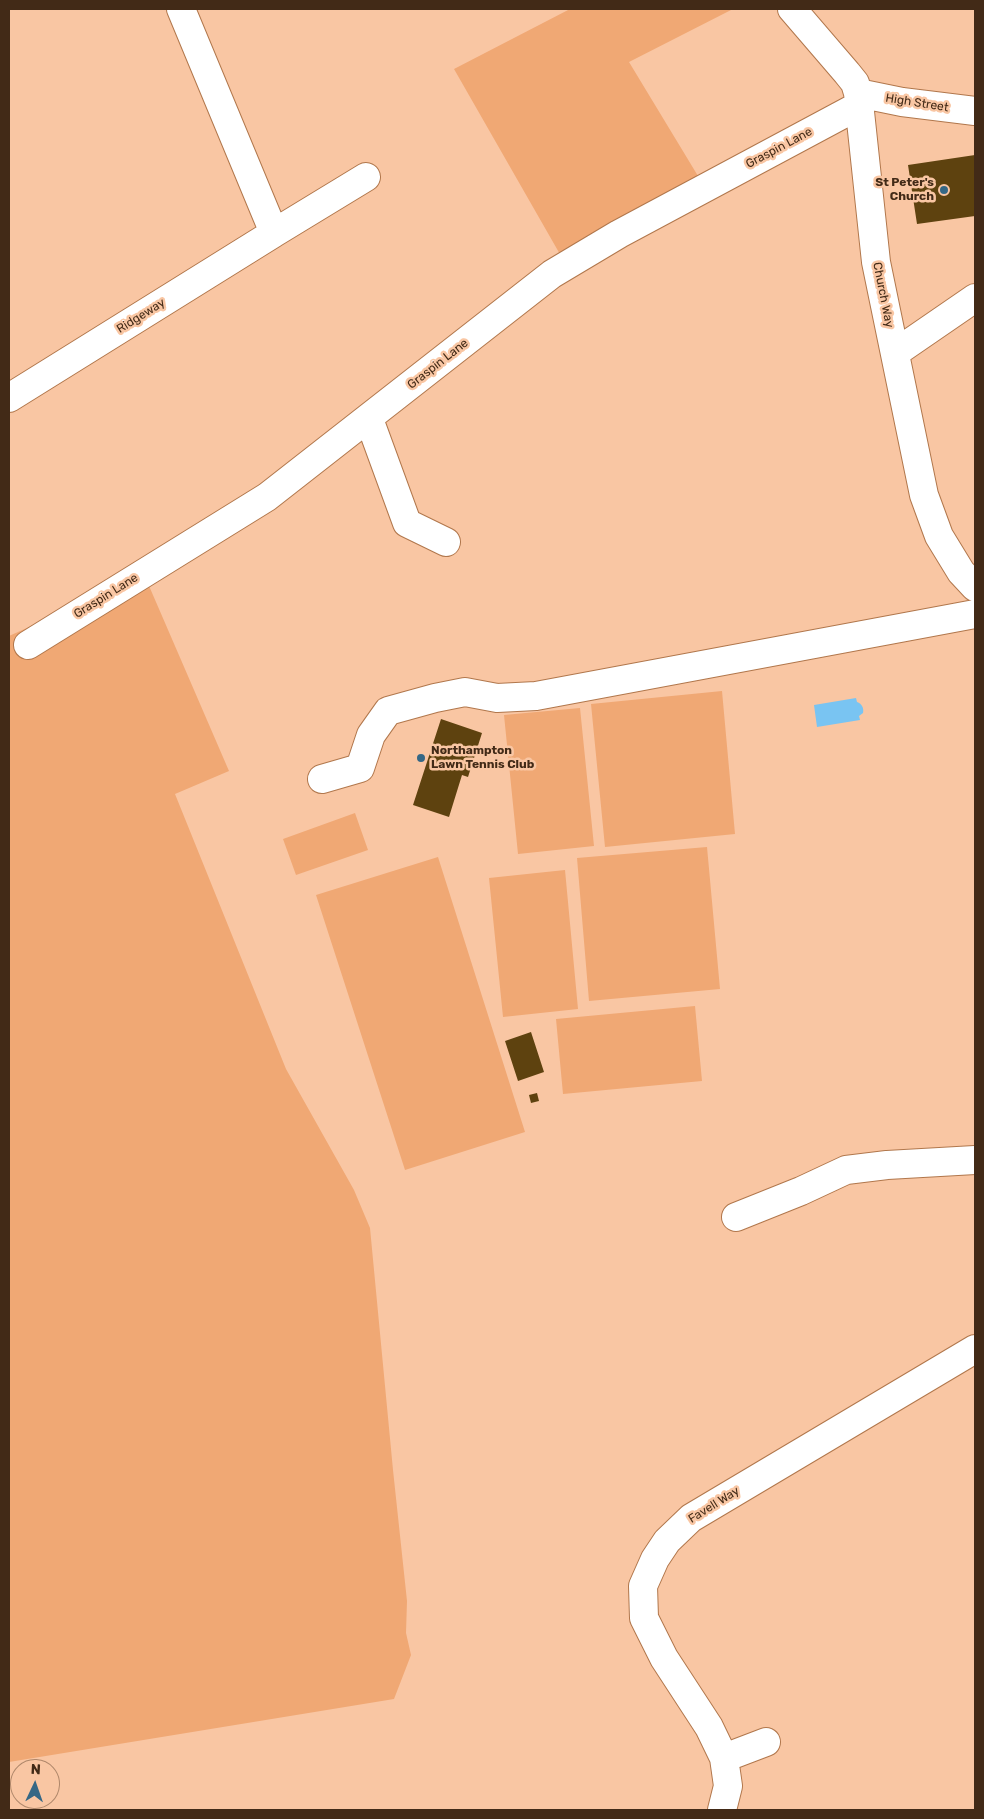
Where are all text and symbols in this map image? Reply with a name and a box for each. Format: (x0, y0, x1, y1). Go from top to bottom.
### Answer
street label: High Street (884, 91, 950, 115)
street label: Graspin Lane (743, 125, 815, 171)
place label: St Peter's Church (875, 176, 934, 204)
marker: St Peter's Church (938, 184, 950, 196)
street label: Church Way (870, 261, 896, 329)
street label: Ridgeway (114, 296, 168, 336)
street label: Graspin Lane (405, 336, 471, 392)
street label: Graspin Lane (71, 571, 141, 621)
place label: Northampton Lawn Tennis Club (431, 744, 534, 772)
marker: Northampton Lawn Tennis Club (415, 752, 427, 764)
street label: Favell Way (686, 1484, 742, 1526)
north arrow (10, 1759, 60, 1809)
text: N (30, 1761, 41, 1778)

